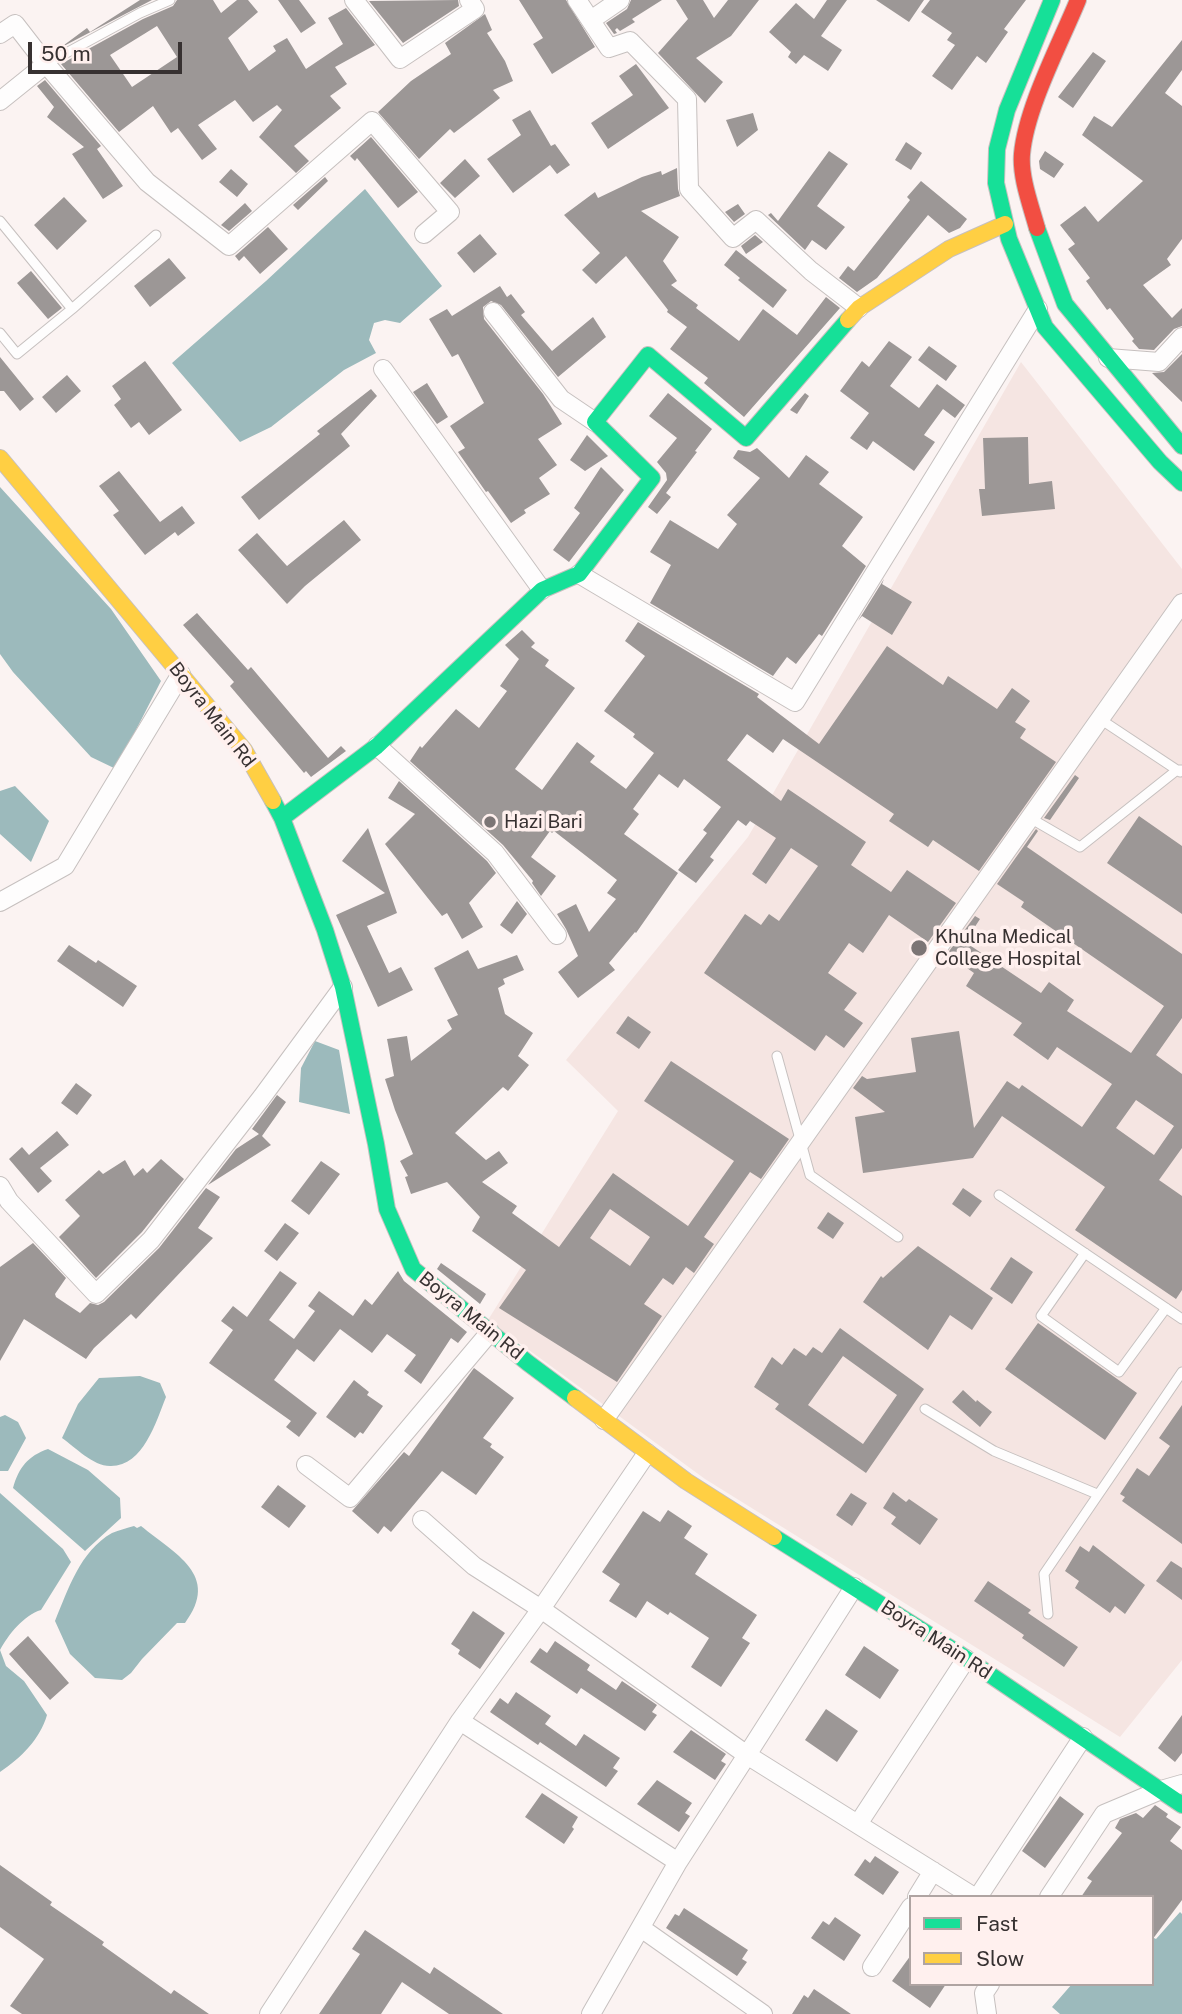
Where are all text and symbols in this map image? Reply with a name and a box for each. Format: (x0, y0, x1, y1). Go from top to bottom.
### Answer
scale bar (32, 28, 186, 72)
text: 50 m (41, 41, 91, 66)
street label: Boyra Main Rd (164, 658, 260, 772)
place label: Hazi Bari (504, 811, 583, 833)
marker: Hazi Bari (482, 814, 498, 830)
place label: Khulna Medical College Hospital (935, 926, 1081, 970)
marker: Khulna Medical College Hospital (909, 938, 929, 958)
street label: Boyra Main Rd (414, 1267, 528, 1365)
street label: Boyra Main Rd (876, 1596, 996, 1684)
legend (909, 1895, 1154, 1986)
text: Fast (976, 1911, 1018, 1936)
text: Slow (976, 1946, 1024, 1971)

